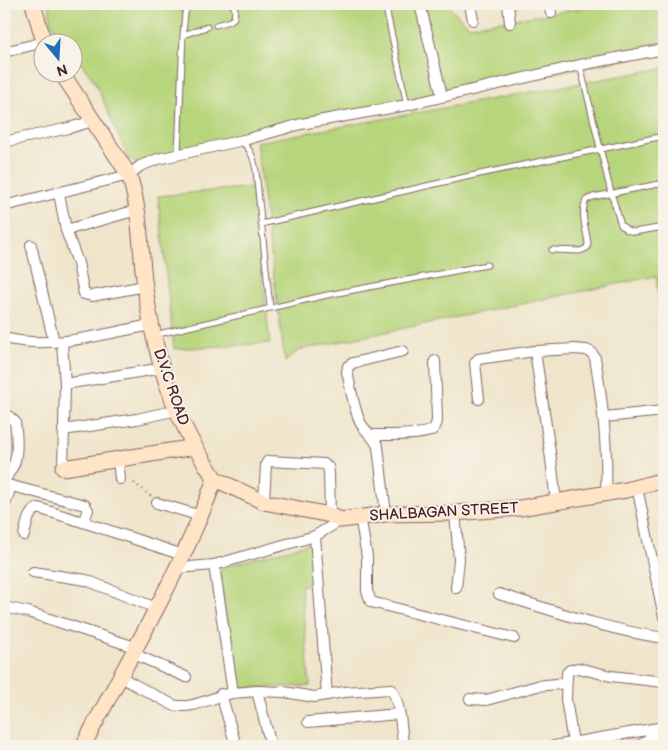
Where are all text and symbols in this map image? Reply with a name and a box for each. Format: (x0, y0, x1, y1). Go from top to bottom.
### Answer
north arrow (32, 32, 82, 82)
text: N (54, 60, 69, 80)
street label: D.V.C ROAD (149, 346, 193, 428)
street label: SHALBAGAN STREET (369, 499, 519, 525)

